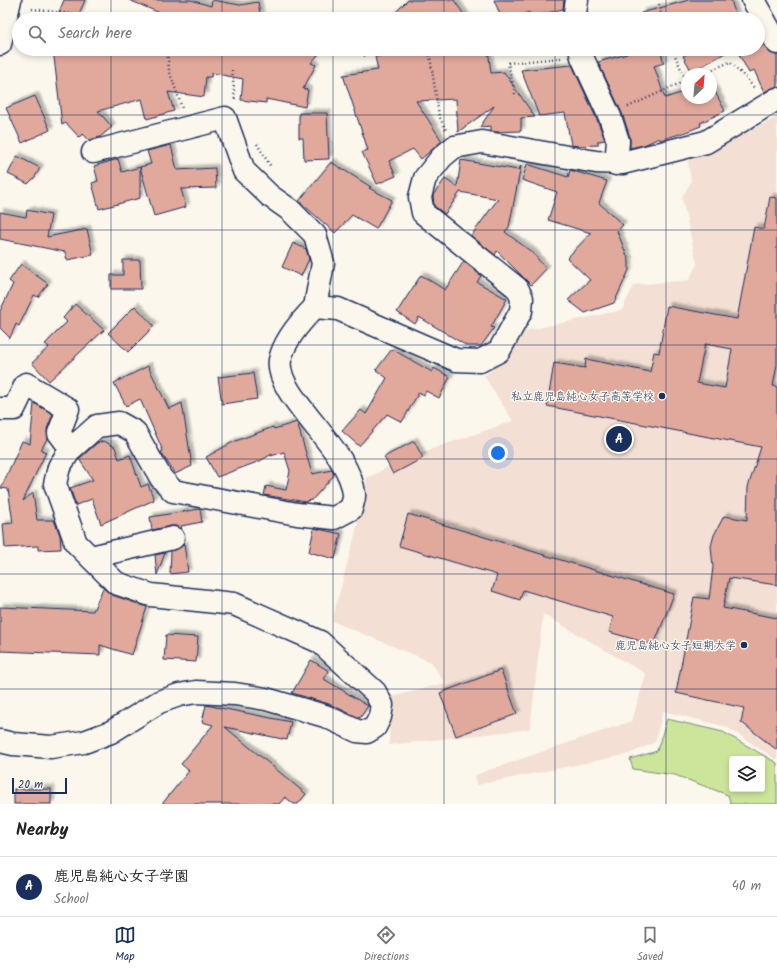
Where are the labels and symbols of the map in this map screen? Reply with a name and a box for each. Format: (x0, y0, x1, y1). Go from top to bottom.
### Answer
north arrow (681, 68, 717, 104)
place label: 私立鹿児島純心女子高等学校 (511, 388, 654, 406)
marker: 私立鹿児島純心女子高等学校 (657, 391, 667, 401)
pin: A (606, 424, 632, 454)
your location (488, 443, 508, 463)
place label: 鹿児島純心女子短期大学 (615, 637, 736, 655)
marker: 鹿児島純心女子短期大学 (739, 640, 749, 650)
scale bar (12, 776, 67, 795)

